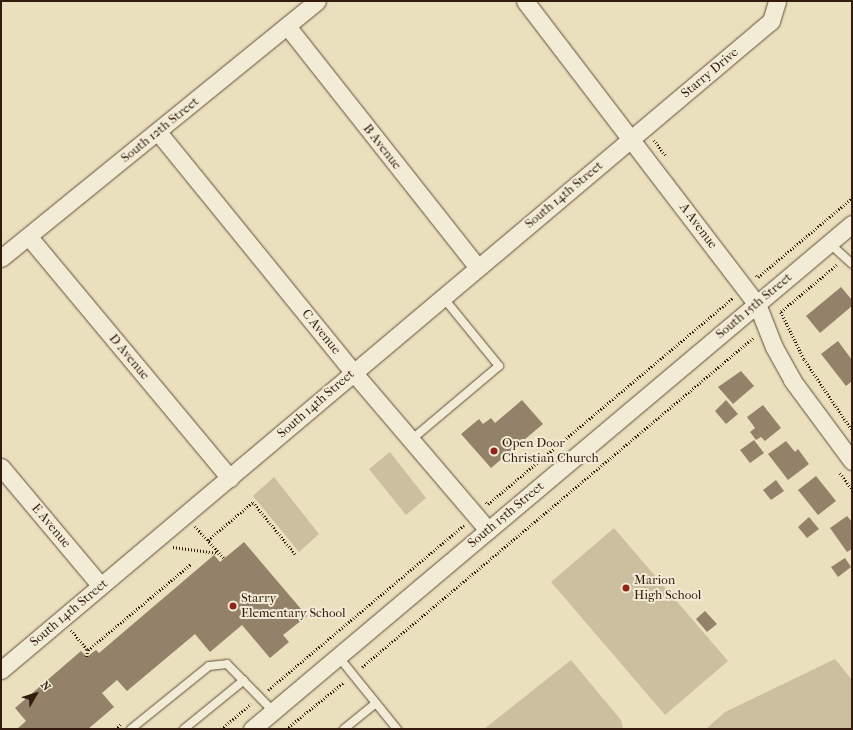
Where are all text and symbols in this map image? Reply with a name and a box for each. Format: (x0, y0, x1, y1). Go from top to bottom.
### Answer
street label: Starry Drive (678, 45, 742, 101)
street label: South 12th Street (118, 94, 202, 166)
street label: B Avenue (359, 121, 405, 173)
street label: South 14th Street (522, 158, 606, 232)
street label: A Avenue (676, 200, 720, 252)
street label: South 15th Street (713, 270, 795, 342)
street label: C Avenue (298, 306, 344, 358)
street label: D Avenue (105, 331, 153, 383)
street label: South 14th Street (274, 366, 358, 442)
place label: Open Door Christian Church (502, 436, 599, 467)
marker: Open Door Christian Church (489, 446, 499, 456)
street label: South 15th Street (465, 479, 547, 551)
street label: E Avenue (28, 501, 74, 551)
place label: Marion High School (634, 573, 701, 604)
street label: South 14th Street (27, 576, 111, 650)
marker: Marion High School (621, 583, 631, 593)
place label: Starry Elementary School (241, 591, 346, 622)
marker: Starry Elementary School (228, 601, 238, 611)
north arrow (16, 674, 56, 714)
text: N (38, 679, 53, 693)

